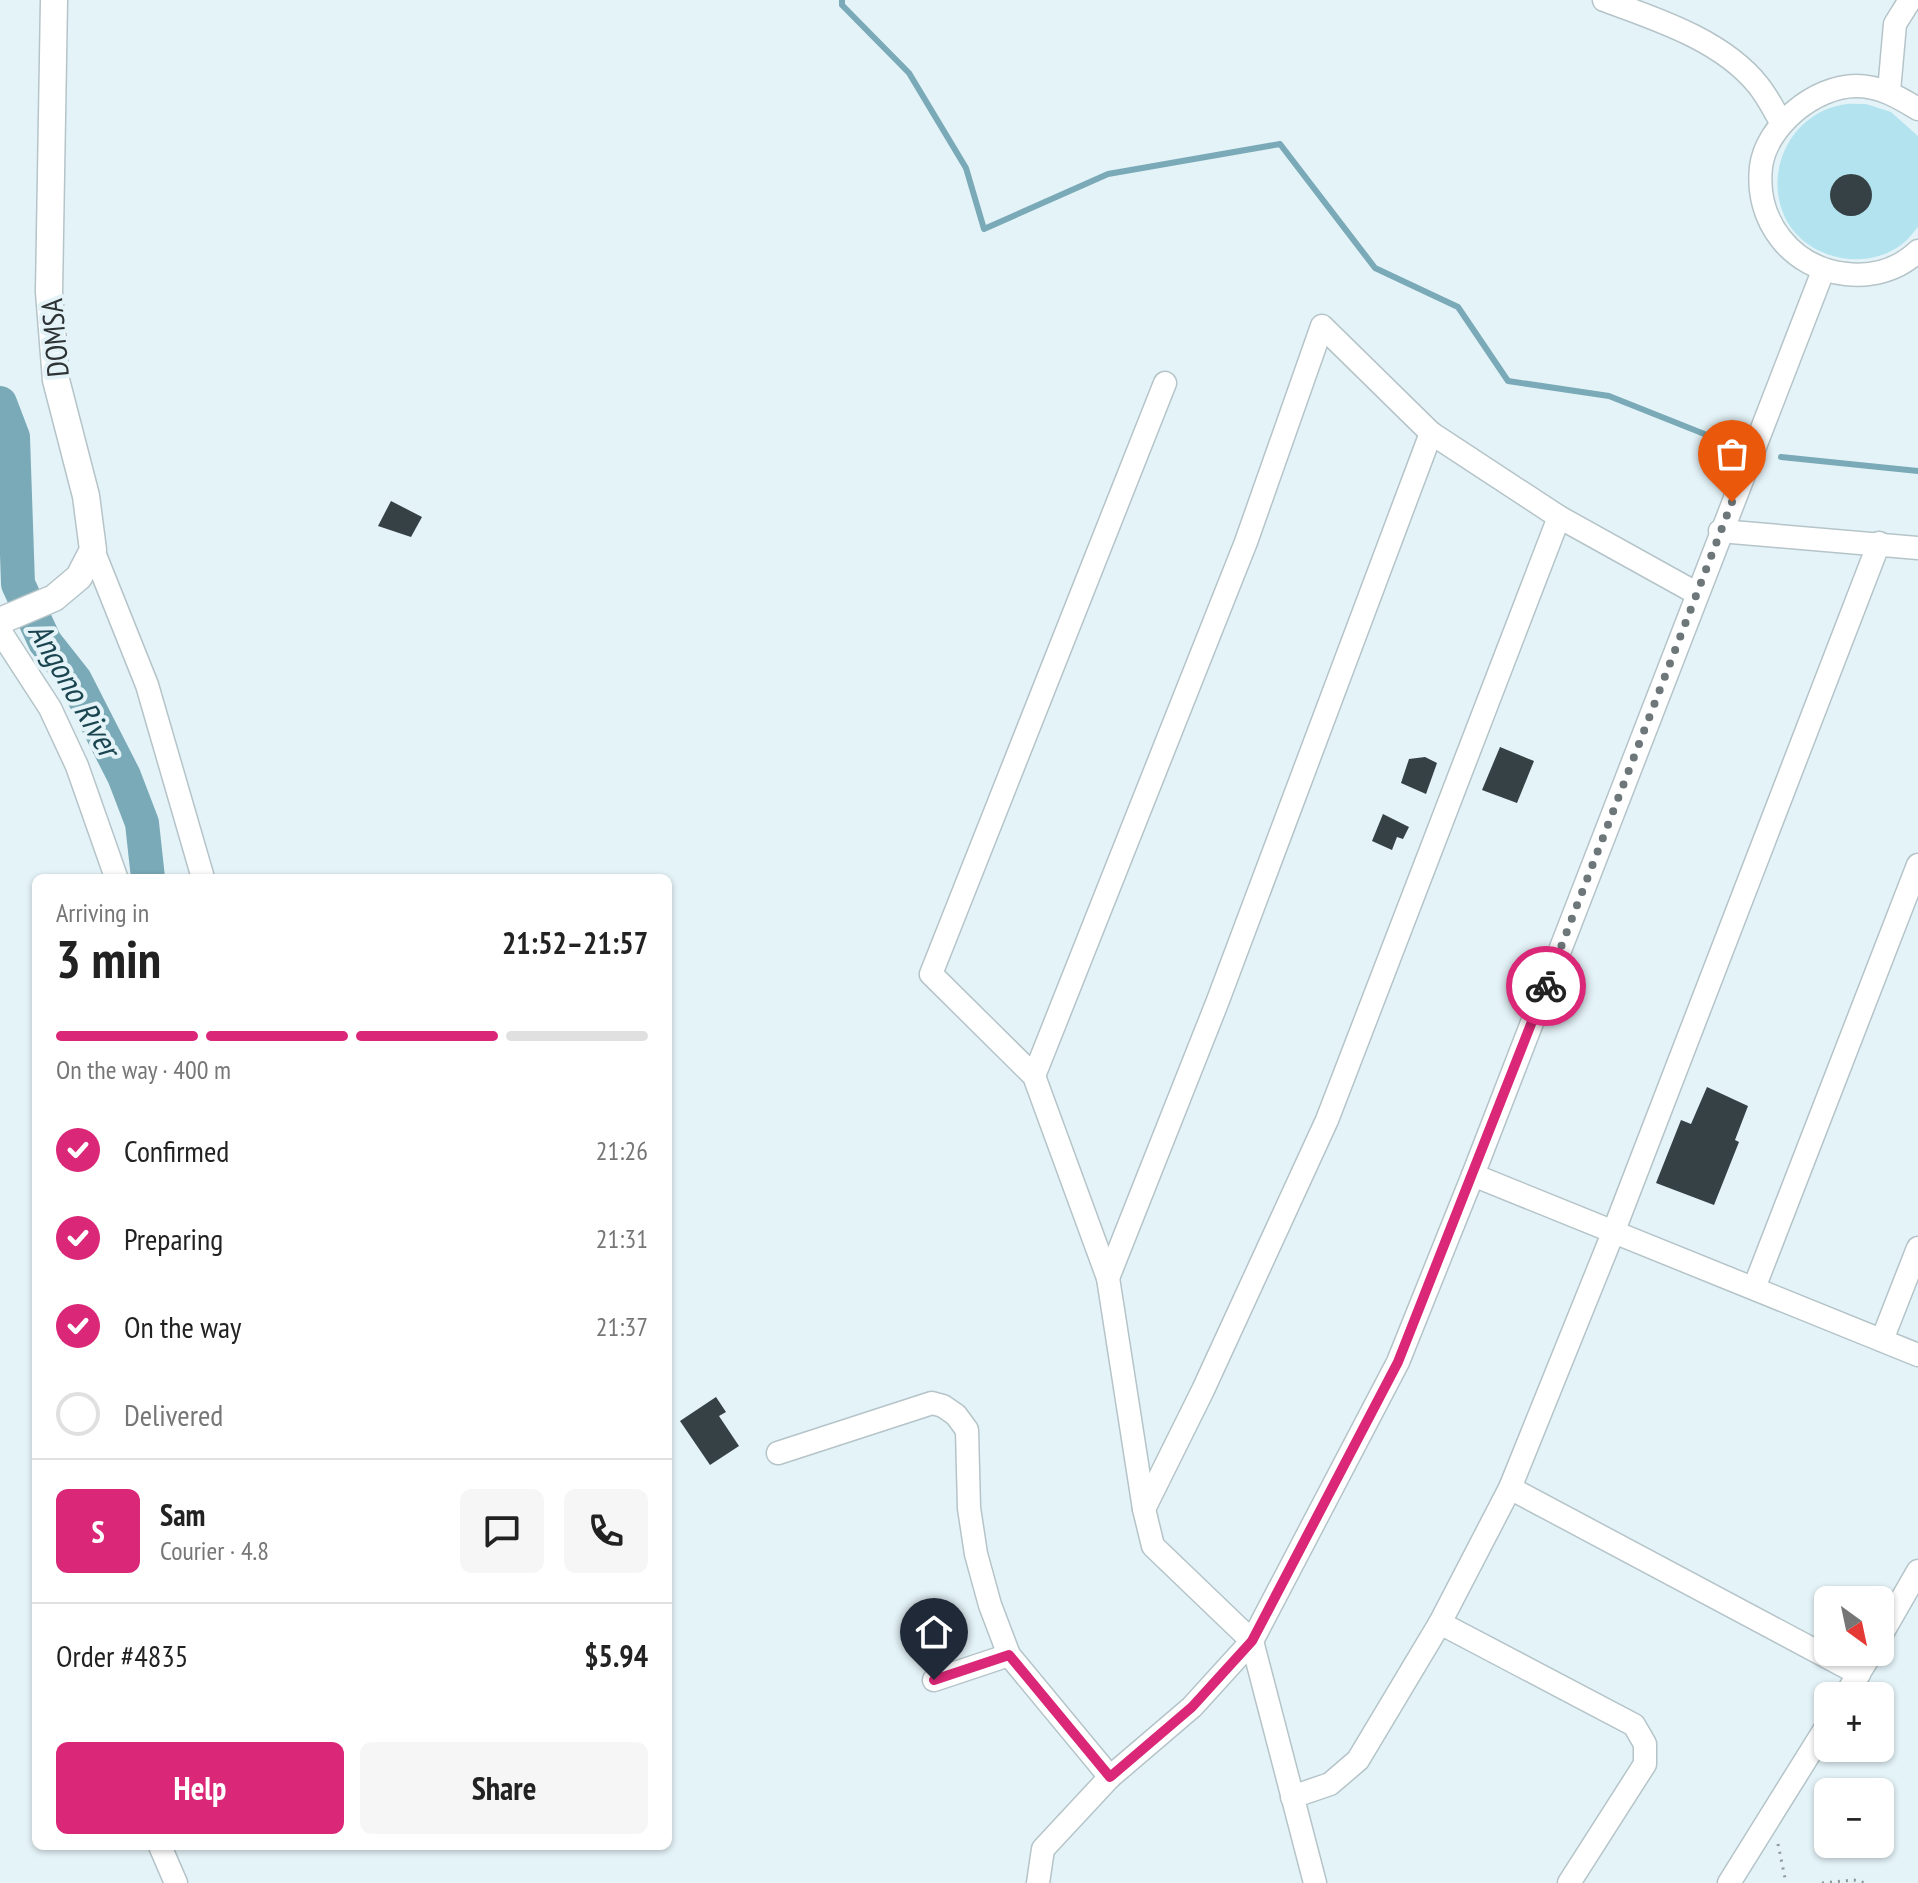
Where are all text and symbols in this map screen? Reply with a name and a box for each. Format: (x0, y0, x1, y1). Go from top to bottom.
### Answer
street label: DOMSA (31, 296, 77, 379)
pin (1698, 420, 1766, 502)
icon: bag (1710, 432, 1754, 476)
water label: Angono River (20, 614, 132, 767)
text: Arriving in (56, 896, 149, 929)
text: 21:52–21:57 (502, 923, 648, 962)
text: 3 min (56, 925, 161, 992)
courier (1506, 946, 1586, 1026)
icon: bike (1524, 964, 1568, 1008)
text: On the way · 400 m (56, 1053, 231, 1086)
icon: check (56, 1128, 100, 1172)
text: Confirmed (124, 1131, 229, 1170)
text: 21:26 (596, 1134, 648, 1167)
icon: check (56, 1216, 100, 1260)
text: Preparing (124, 1219, 223, 1258)
text: 21:31 (596, 1222, 648, 1255)
icon: check (56, 1304, 100, 1348)
text: On the way (124, 1307, 241, 1346)
text: 21:37 (596, 1310, 648, 1343)
text: Delivered (124, 1395, 223, 1434)
button: chat (460, 1489, 544, 1573)
button: phone (564, 1489, 648, 1573)
text: Sam (160, 1495, 205, 1534)
text: S (91, 1512, 105, 1551)
text: Courier · 4.8 (160, 1534, 269, 1567)
north arrow (1814, 1586, 1894, 1666)
map controls (1814, 1586, 1894, 1858)
pin (900, 1598, 968, 1680)
icon: home (912, 1610, 956, 1654)
text: Order #4835 (56, 1636, 188, 1675)
text: $5.94 (584, 1636, 648, 1675)
button: + (1814, 1682, 1894, 1762)
button: Help (56, 1742, 344, 1834)
button: Share (360, 1742, 648, 1834)
button: − (1814, 1778, 1894, 1858)

